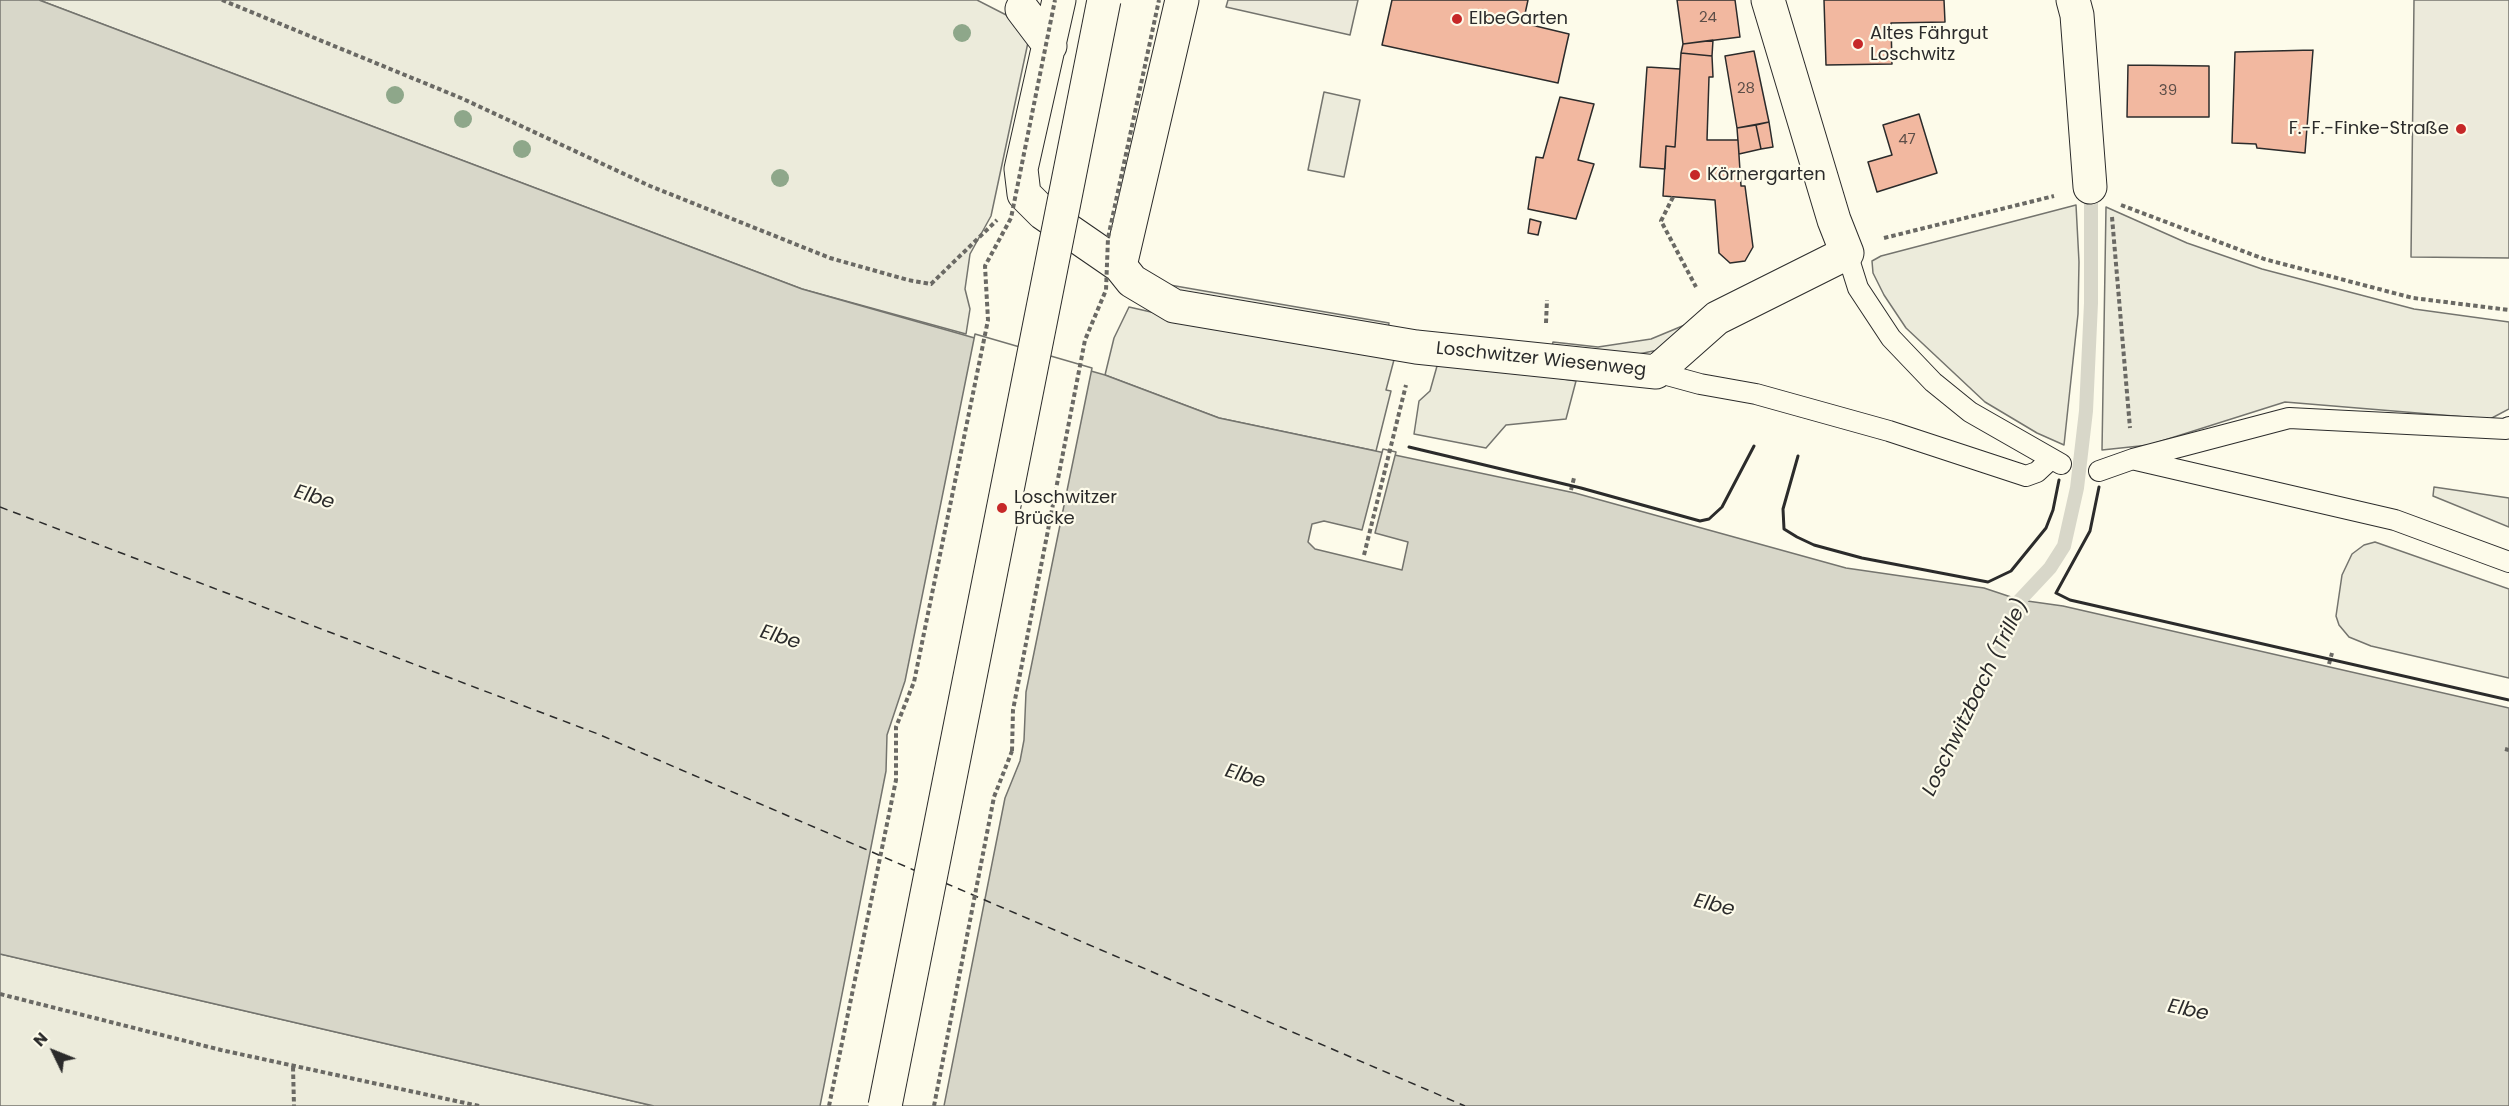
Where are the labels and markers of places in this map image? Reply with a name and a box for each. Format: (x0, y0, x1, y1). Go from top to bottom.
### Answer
place label: ElbeGarten (1469, 8, 1568, 30)
marker: ElbeGarten (1450, 12, 1464, 26)
place label: Altes Fährgut Loschwitz (1870, 23, 1988, 66)
marker: Altes Fährgut Loschwitz (1851, 37, 1865, 51)
place label: F.-F.-Finke-Straße (2289, 118, 2449, 140)
marker: F.-F.-Finke-Straße (2454, 122, 2468, 136)
place label: Körnergarten (1707, 164, 1826, 186)
marker: Körnergarten (1688, 168, 1702, 182)
place label: Loschwitzer Brücke (1014, 487, 1117, 530)
marker: Loschwitzer Brücke (995, 501, 1009, 515)

